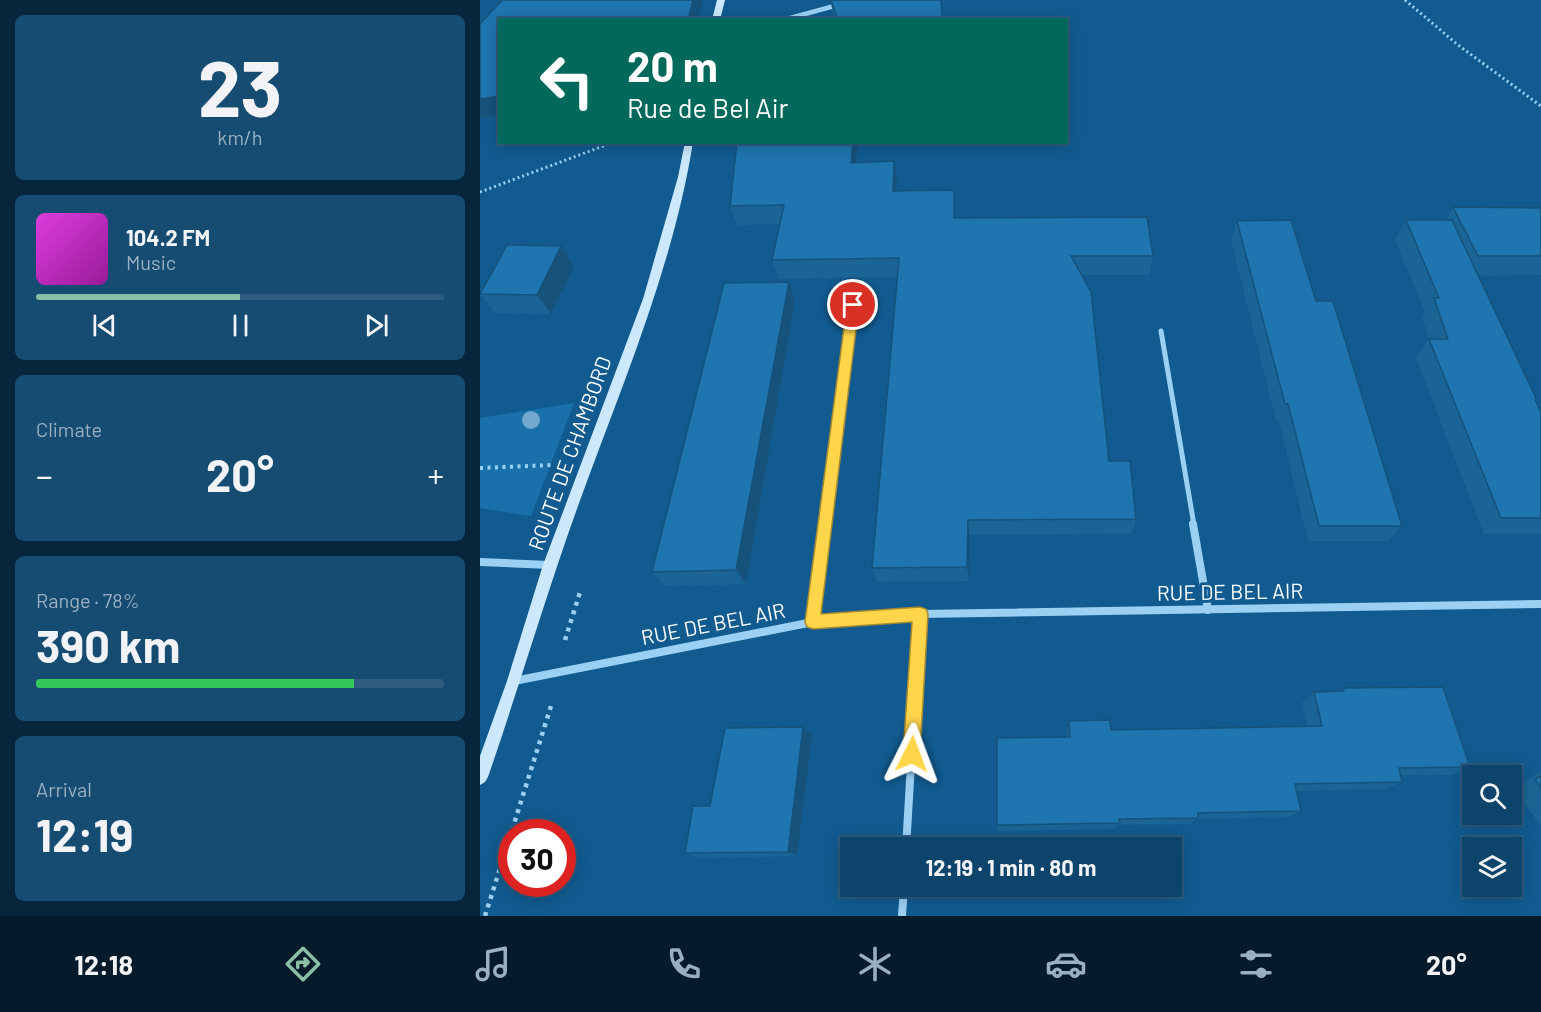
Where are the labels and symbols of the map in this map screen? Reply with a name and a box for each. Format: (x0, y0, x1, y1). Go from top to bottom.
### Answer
pin (827, 279, 878, 330)
street label: ROUTE DE CHAMBORD (522, 353, 616, 553)
street label: RUE DE BEL AIR (1157, 577, 1303, 605)
street label: RUE DE BEL AIR (639, 597, 787, 649)
position arrow (880, 722, 944, 786)
speed limit sign: 30 (498, 819, 576, 897)

